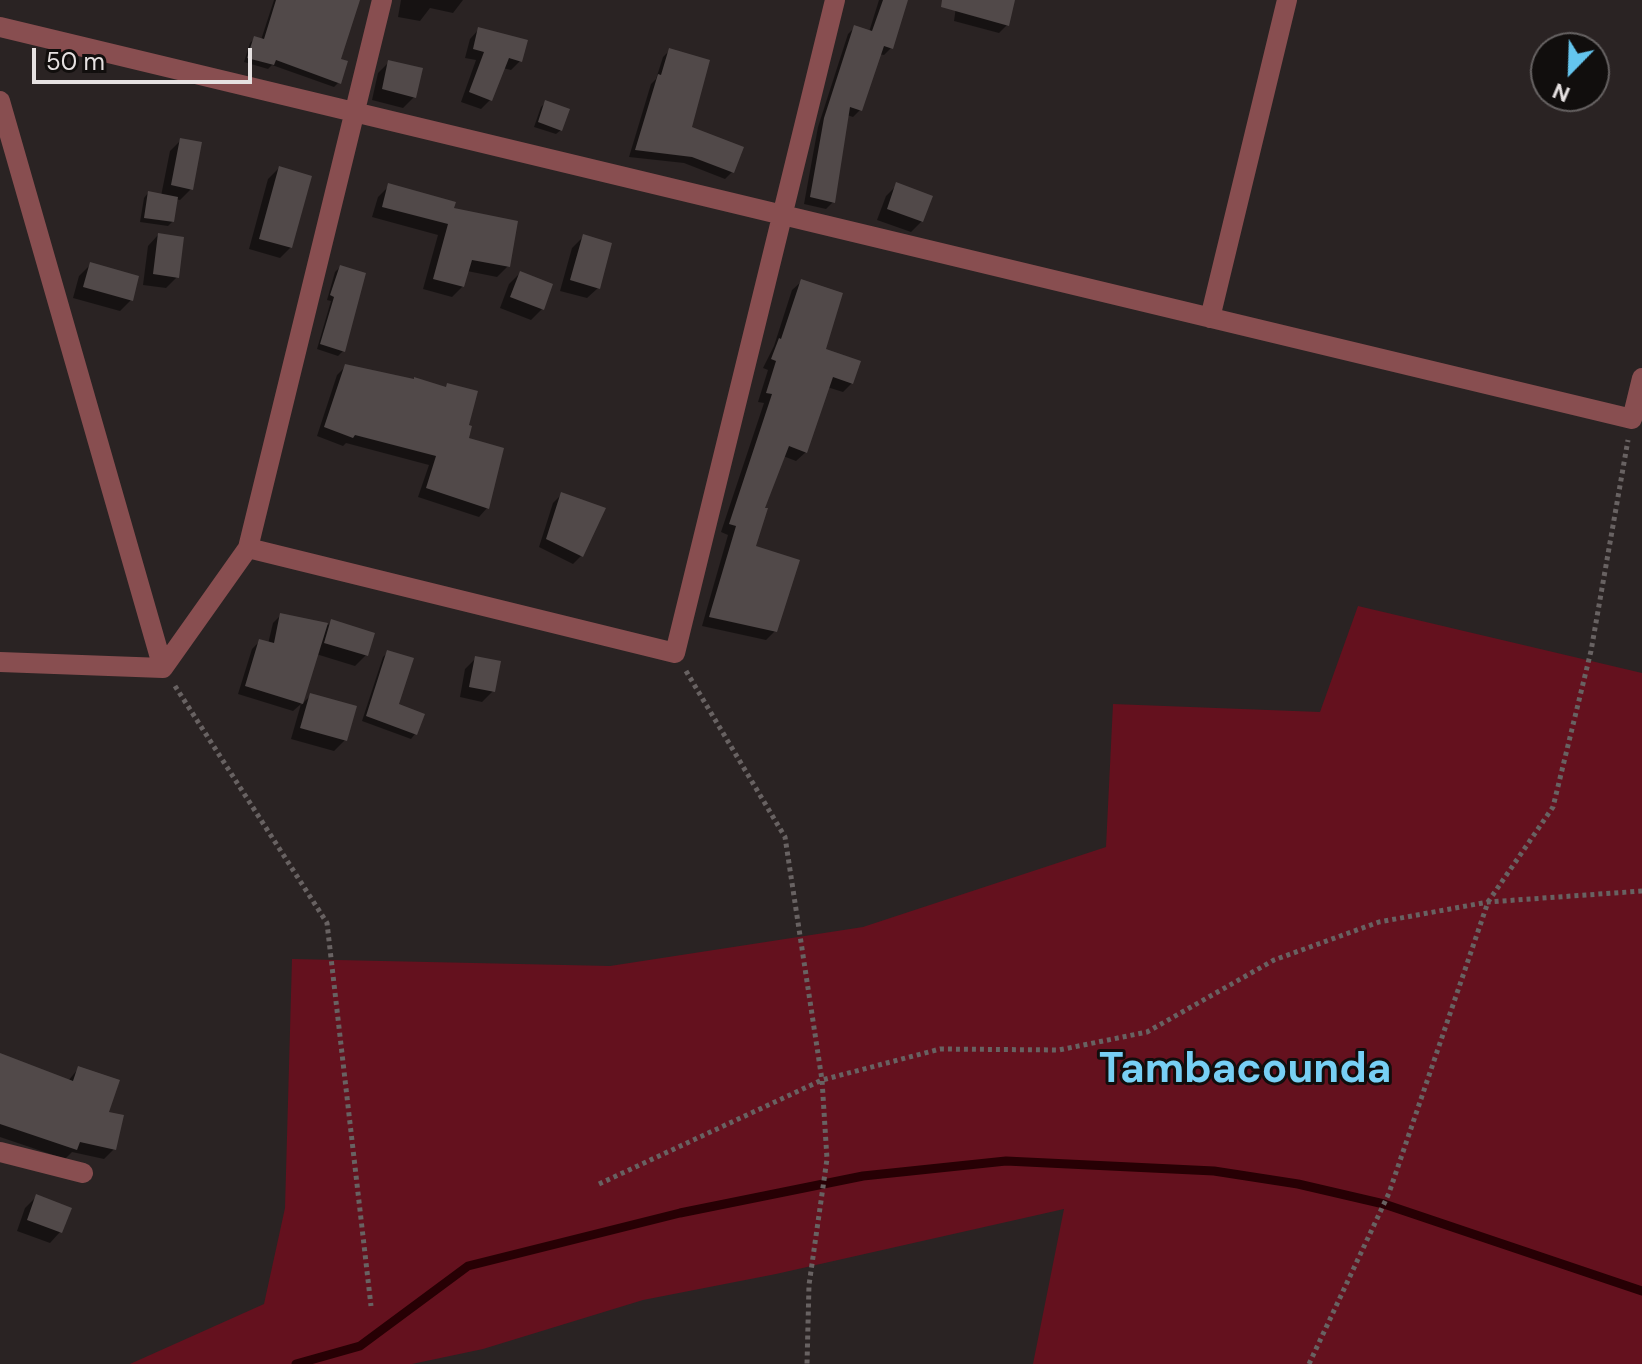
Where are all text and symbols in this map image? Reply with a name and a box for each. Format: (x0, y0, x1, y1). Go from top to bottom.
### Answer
scale bar (36, 32, 256, 82)
north arrow (1530, 32, 1610, 112)
text: 50 m (46, 46, 105, 77)
text: N (1548, 76, 1574, 109)
district label: Tambacounda (1099, 1046, 1391, 1096)

